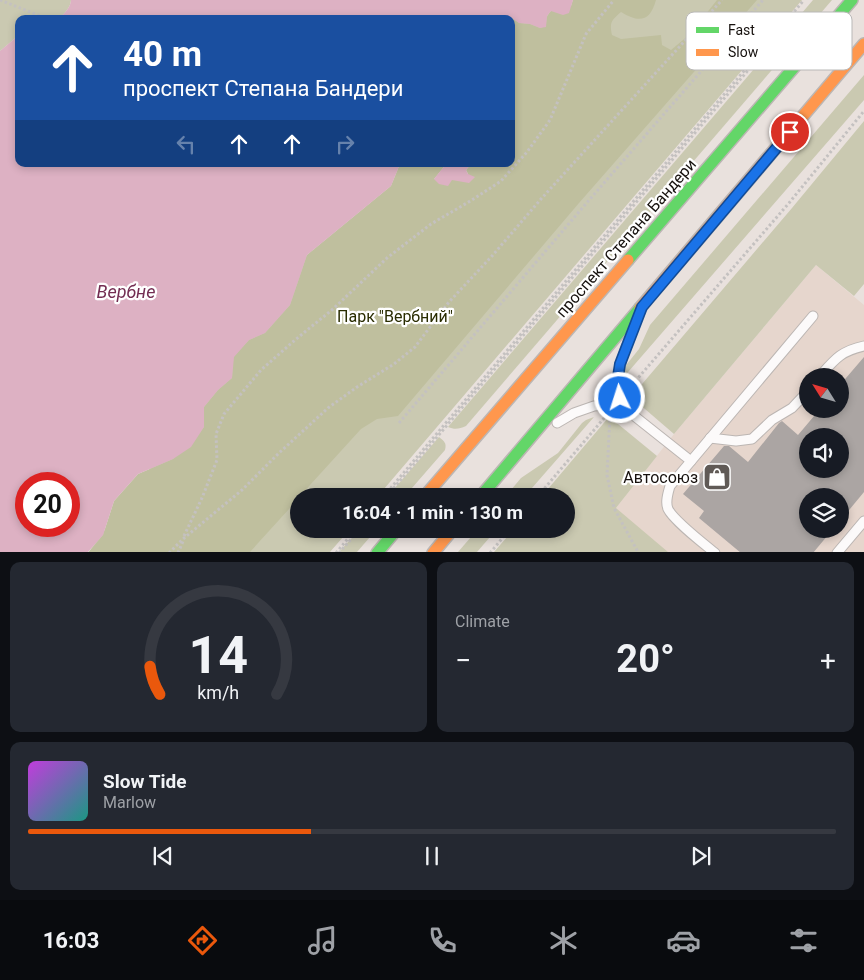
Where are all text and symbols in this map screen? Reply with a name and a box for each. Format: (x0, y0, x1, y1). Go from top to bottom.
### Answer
legend (686, 12, 852, 70)
text: Fast (728, 22, 755, 38)
text: 40 m (123, 34, 202, 75)
icon: ahead (40, 35, 105, 100)
text: Slow (728, 44, 759, 60)
text: проспект Степана Бандери (123, 76, 403, 101)
pin (769, 111, 811, 153)
icon: arrive (776, 118, 804, 146)
icon: left (172, 130, 200, 158)
icon: ahead (225, 130, 253, 158)
icon: ahead (278, 130, 306, 158)
icon: right (331, 130, 359, 158)
street label: проспект Степана Бандери (552, 155, 700, 321)
water label: Вербне (97, 281, 155, 302)
park label: Парк "Вербний" (337, 307, 453, 326)
north arrow (799, 368, 849, 418)
map controls (799, 368, 849, 538)
position arrow (593, 371, 645, 423)
button: sound (799, 428, 849, 478)
shop icon: Автосоюз (702, 462, 732, 492)
place label: Автосоюз (623, 468, 698, 487)
speed limit sign: 20 (15, 472, 80, 537)
button: layers (799, 488, 849, 538)
text: 16:04 · 1 min · 130 m (342, 501, 523, 524)
text: Climate (455, 612, 510, 631)
text: 14 (189, 625, 248, 686)
text: 20° (616, 637, 675, 681)
text: − (455, 644, 471, 677)
text: + (820, 644, 836, 677)
text: km/h (198, 682, 239, 703)
text: Slow Tide (103, 770, 186, 793)
text: Marlow (103, 793, 156, 812)
icon: previous (149, 842, 177, 870)
icon: pause (418, 842, 446, 870)
icon: next (687, 842, 715, 870)
icon: directions (185, 923, 220, 958)
icon: music (305, 923, 340, 958)
icon: phone (425, 923, 460, 958)
icon: climate (546, 923, 581, 958)
icon: car (666, 923, 701, 958)
icon: filters (786, 923, 821, 958)
text: 16:03 (43, 928, 99, 953)

